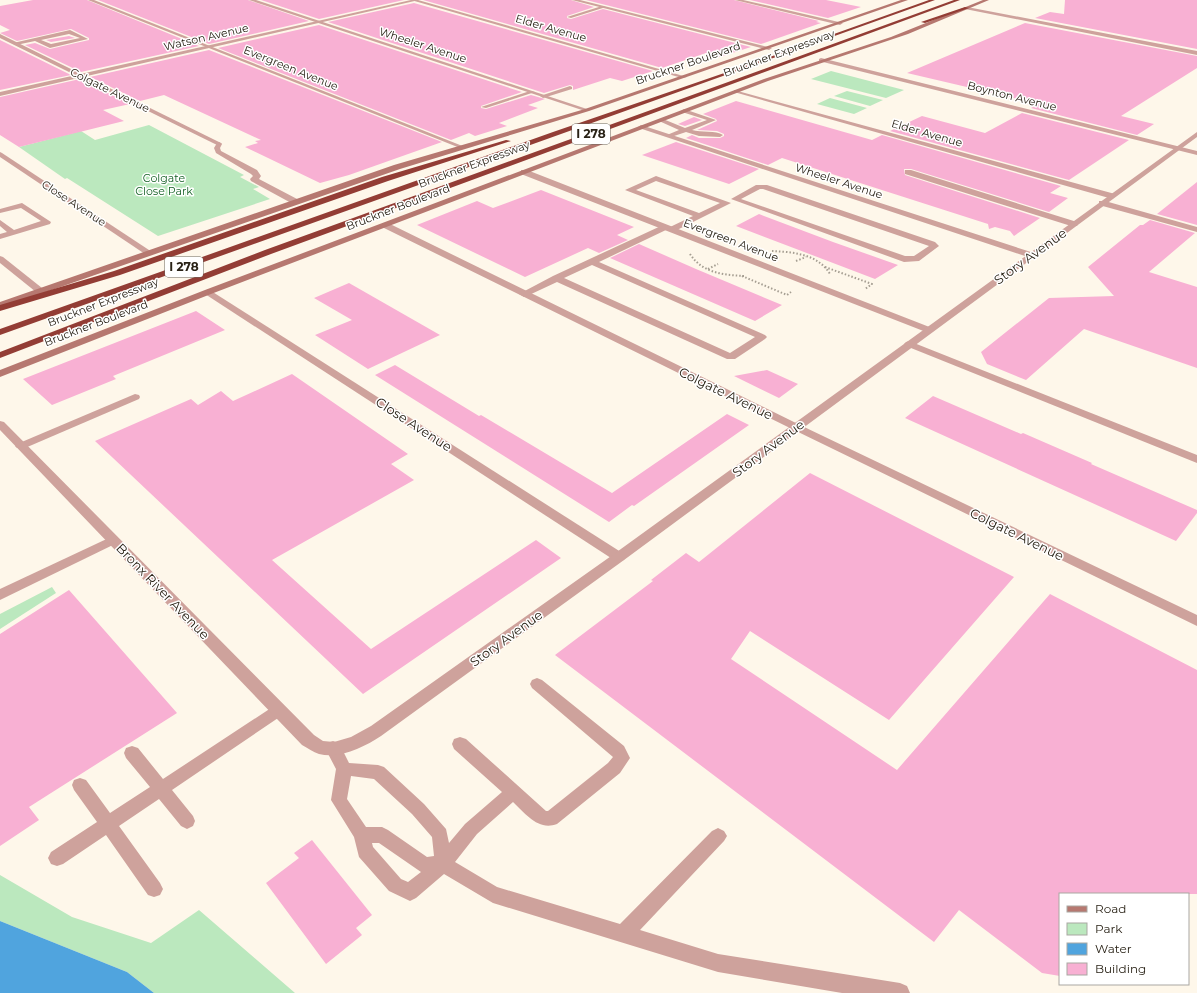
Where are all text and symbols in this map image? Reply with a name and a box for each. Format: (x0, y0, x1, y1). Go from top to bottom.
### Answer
street label: Elder Avenue (514, 11, 588, 45)
street label: Watson Avenue (162, 20, 250, 54)
street label: Wheeler Avenue (377, 24, 469, 66)
street label: Bruckner Expressway (721, 26, 837, 80)
street label: Bruckner Boulevard (634, 38, 742, 88)
street label: Evergreen Avenue (242, 43, 341, 94)
street label: Colgate Avenue (68, 65, 152, 115)
street label: Boynton Avenue (966, 78, 1058, 114)
street label: Elder Avenue (890, 116, 964, 150)
road number: I 278 (572, 124, 610, 144)
street label: Bruckner Expressway (416, 137, 532, 191)
street label: Wheeler Avenue (793, 160, 885, 202)
park label: Colgate Close Park (135, 171, 193, 198)
street label: Close Avenue (39, 177, 109, 229)
street label: Bruckner Boulevard (344, 181, 452, 233)
street label: Evergreen Avenue (681, 215, 781, 265)
street label: Story Avenue (991, 224, 1070, 288)
road number: I 278 (165, 257, 203, 277)
street label: Bruckner Expressway (45, 274, 161, 330)
street label: Bruckner Boulevard (42, 297, 150, 349)
street label: Colgate Avenue (676, 363, 776, 423)
street label: Close Avenue (373, 393, 455, 455)
street label: Story Avenue (729, 416, 807, 480)
street label: Colgate Avenue (967, 504, 1067, 564)
street label: Bronx River Avenue (113, 540, 213, 642)
street label: Story Avenue (467, 606, 546, 670)
legend (1059, 893, 1189, 985)
text: Road (1095, 901, 1126, 916)
text: Park (1095, 921, 1123, 936)
text: Water (1095, 941, 1132, 956)
text: Building (1095, 961, 1146, 976)

